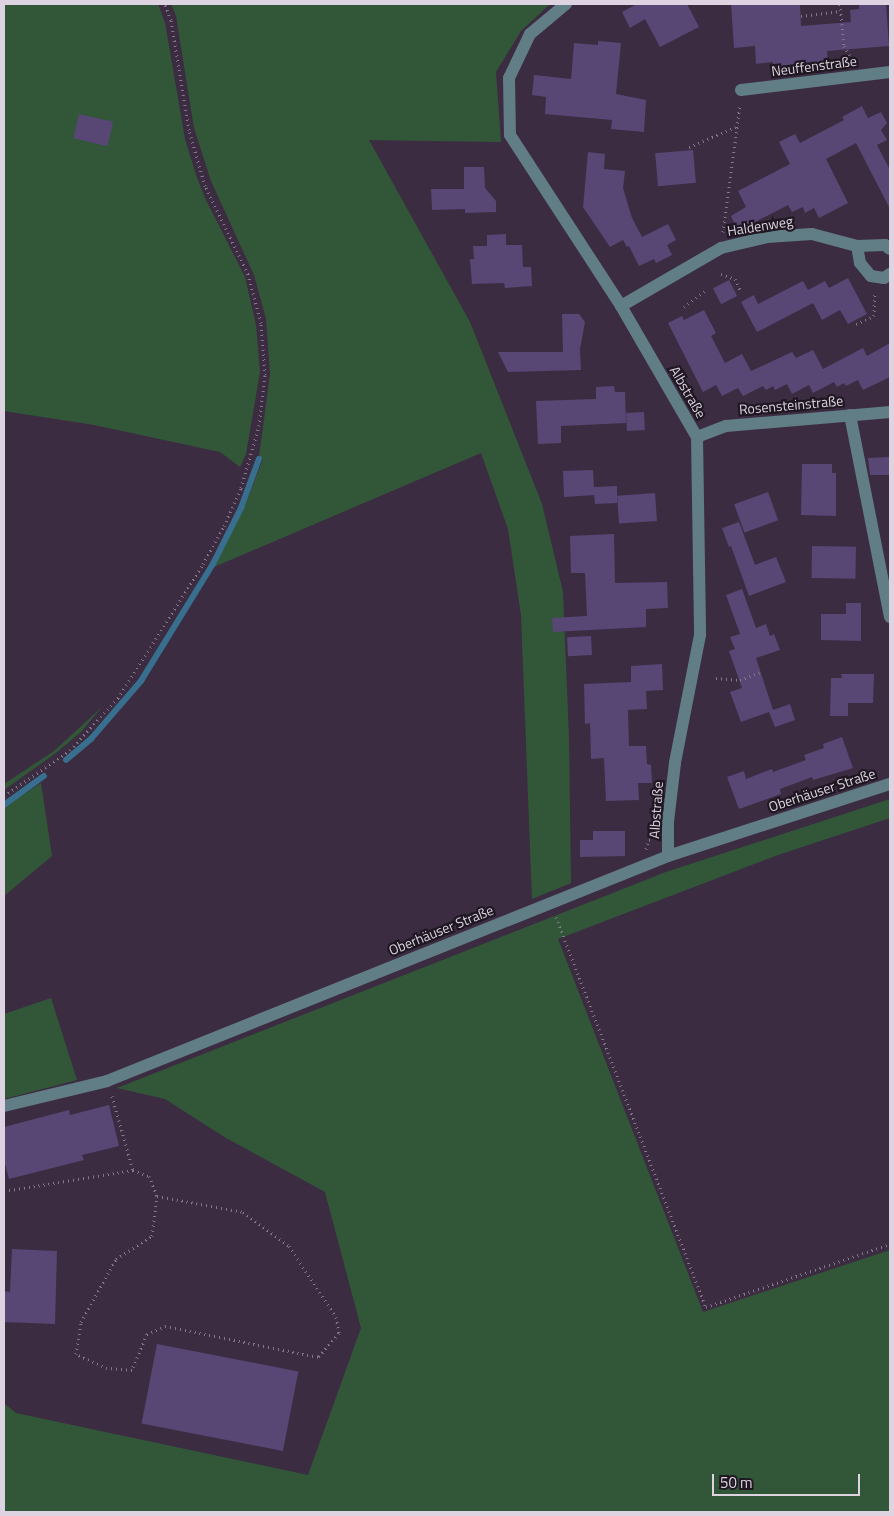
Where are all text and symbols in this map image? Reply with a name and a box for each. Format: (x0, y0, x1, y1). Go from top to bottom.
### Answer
street label: Neuffenstraße (770, 52, 858, 80)
street label: Haldenweg (726, 213, 794, 239)
street label: Albstraße (666, 363, 710, 421)
street label: Rosensteinstraße (738, 392, 844, 418)
street label: Oberhäuser Straße (766, 765, 878, 815)
street label: Albstraße (646, 781, 666, 839)
street label: Oberhäuser Straße (386, 901, 496, 959)
scale bar (714, 1464, 862, 1496)
text: 50 m (720, 1471, 753, 1494)

